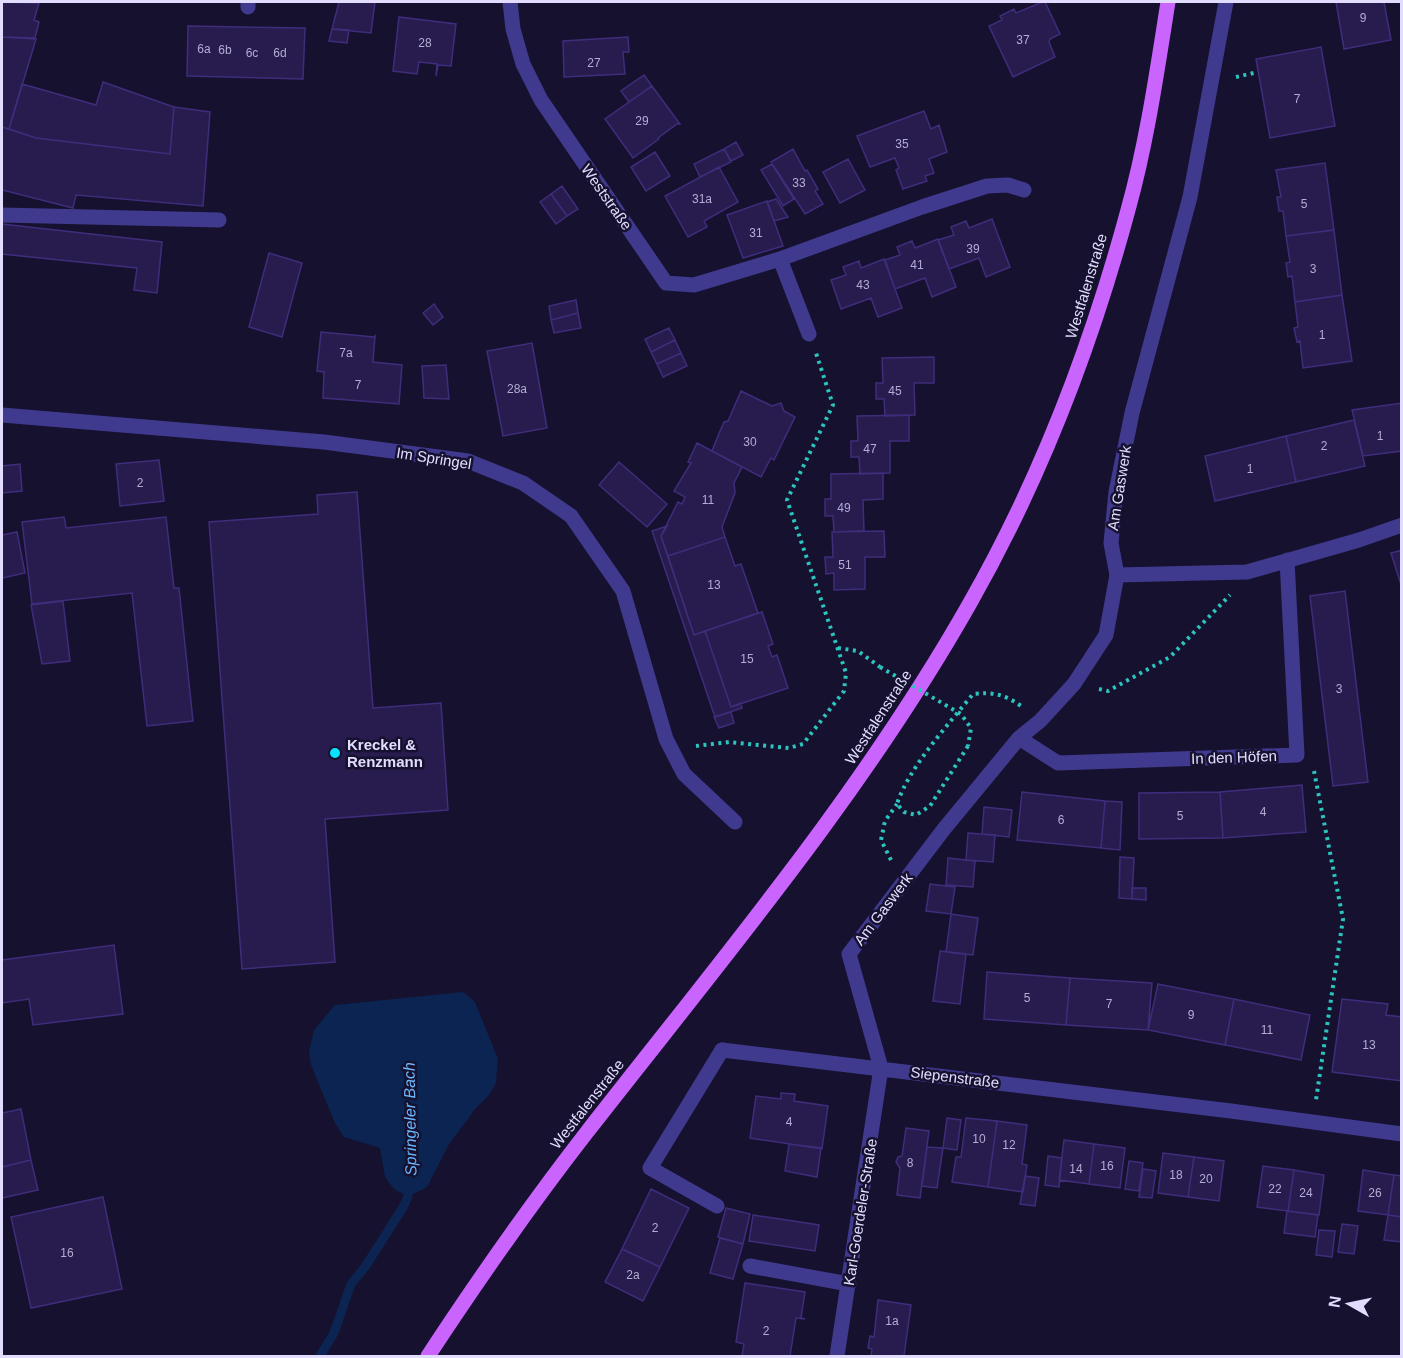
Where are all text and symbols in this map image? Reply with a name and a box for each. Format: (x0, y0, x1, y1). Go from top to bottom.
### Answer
house number: 9 (1360, 11, 1367, 25)
house number: 37 (1016, 33, 1030, 47)
house number: 28 (418, 36, 432, 50)
house number: 6a (197, 42, 211, 56)
house number: 6b (218, 43, 232, 57)
house number: 6c (246, 46, 258, 60)
house number: 6d (273, 46, 287, 60)
house number: 27 (587, 56, 601, 70)
house number: 7 (1294, 92, 1301, 106)
house number: 29 (635, 114, 649, 128)
house number: 35 (895, 137, 909, 151)
street label: Weststraße (578, 161, 636, 233)
house number: 33 (792, 176, 806, 190)
house number: 31a (692, 192, 712, 206)
house number: 5 (1301, 197, 1308, 211)
house number: 31 (749, 226, 763, 240)
street label: Westfalenstraße (1062, 231, 1110, 341)
house number: 39 (966, 242, 980, 256)
house number: 41 (910, 258, 924, 272)
house number: 3 (1310, 262, 1317, 276)
house number: 43 (856, 278, 870, 292)
house number: 1 (1319, 328, 1326, 342)
house number: 7a (339, 346, 353, 360)
house number: 7 (355, 378, 362, 392)
house number: 28a (507, 382, 527, 396)
house number: 45 (888, 384, 902, 398)
house number: 1 (1377, 429, 1384, 443)
house number: 30 (743, 435, 757, 449)
house number: 2 (1321, 439, 1328, 453)
house number: 47 (863, 442, 877, 456)
street label: Im Springel (395, 444, 473, 472)
street label: Am Gaswerk (1104, 444, 1134, 532)
house number: 1 (1247, 462, 1254, 476)
house number: 2 (137, 476, 144, 490)
house number: 11 (702, 493, 715, 507)
house number: 49 (837, 501, 851, 515)
house number: 51 (838, 558, 852, 572)
house number: 13 (707, 578, 721, 592)
house number: 15 (740, 652, 754, 666)
street label: Westfalenstraße (841, 667, 915, 767)
house number: 3 (1336, 682, 1343, 696)
place label: Kreckel & Renzmann (347, 736, 423, 770)
marker: Kreckel & Renzmann (328, 746, 342, 760)
street label: In den Höfen (1191, 747, 1277, 767)
house number: 4 (1260, 805, 1267, 819)
house number: 5 (1177, 809, 1184, 823)
house number: 6 (1058, 813, 1065, 827)
street label: Am Gaswerk (850, 869, 916, 948)
house number: 5 (1024, 991, 1031, 1005)
house number: 7 (1106, 997, 1113, 1011)
house number: 9 (1188, 1008, 1195, 1022)
house number: 11 (1261, 1023, 1274, 1037)
house number: 13 (1362, 1038, 1376, 1052)
street label: Westfalenstraße (547, 1056, 627, 1152)
water label: Springeler Bach (401, 1062, 419, 1176)
street label: Siepenstraße (910, 1063, 1000, 1091)
house number: 4 (786, 1115, 793, 1129)
house number: 10 (972, 1132, 986, 1146)
street label: Karl-Goerdeler-Straße (840, 1137, 880, 1287)
house number: 12 (1002, 1138, 1016, 1152)
house number: 8 (907, 1156, 914, 1170)
house number: 16 (1100, 1159, 1114, 1173)
house number: 14 (1069, 1162, 1083, 1176)
house number: 18 (1169, 1168, 1183, 1182)
house number: 20 (1199, 1172, 1213, 1186)
house number: 22 (1268, 1182, 1282, 1196)
house number: 24 (1299, 1186, 1313, 1200)
house number: 26 (1368, 1186, 1382, 1200)
house number: 2 (652, 1221, 659, 1235)
house number: 16 (60, 1246, 74, 1260)
house number: 2a (626, 1268, 640, 1282)
north arrow (1319, 1274, 1379, 1334)
text: N (1325, 1295, 1344, 1309)
house number: 1a (885, 1314, 899, 1328)
house number: 2 (763, 1324, 770, 1338)

